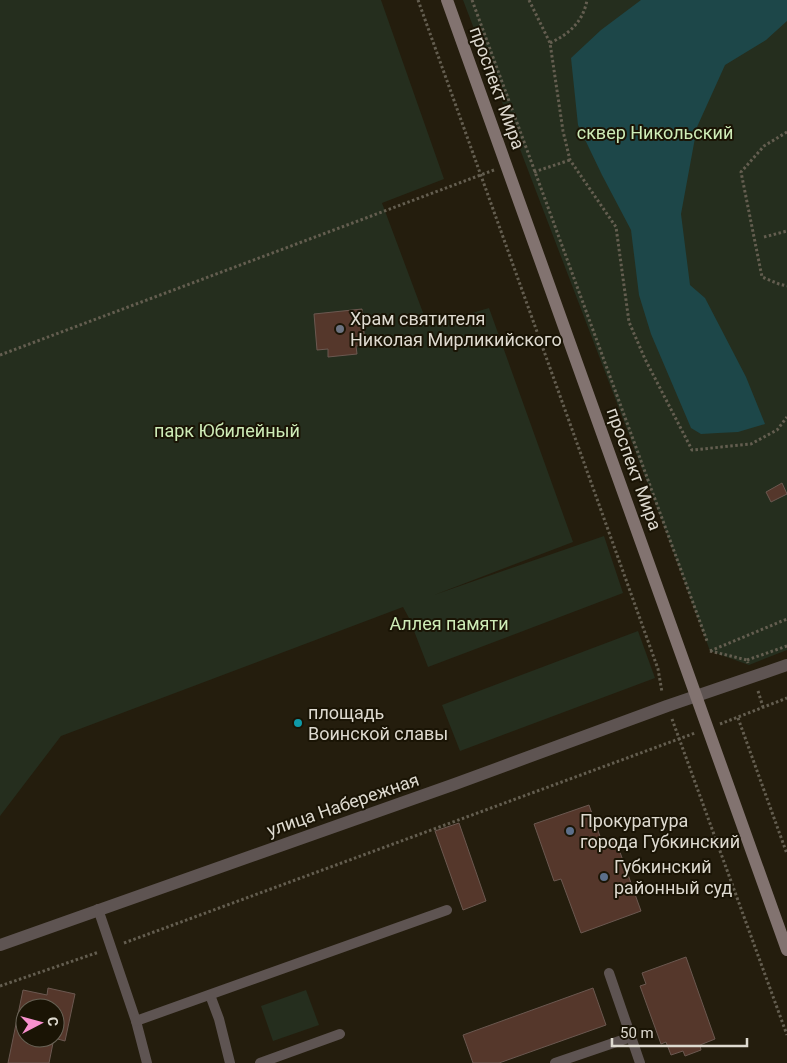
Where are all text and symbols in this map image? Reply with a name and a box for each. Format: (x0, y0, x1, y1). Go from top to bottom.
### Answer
street label: проспект Мира (466, 24, 529, 152)
park label: сквер Никольский (577, 122, 733, 143)
place label: Храм святителя Николая Мирликийского (350, 308, 562, 350)
marker: Храм святителя Николая Мирликийского (334, 323, 346, 335)
street label: проспект Мира (603, 405, 666, 533)
park label: парк Юбилейный (154, 420, 300, 441)
park label: Аллея памяти (389, 613, 509, 634)
place label: площадь Воинской славы (308, 702, 448, 744)
marker: площадь Воинской славы (292, 717, 304, 729)
street label: улица Набережная (264, 769, 422, 840)
place label: Прокуратура города Губкинский (580, 810, 740, 852)
marker: Прокуратура города Губкинский (564, 825, 576, 837)
place label: Губкинский районный суд (614, 856, 733, 898)
marker: Губкинский районный суд (598, 871, 610, 883)
north arrow (15, 998, 65, 1048)
text: С (44, 1016, 61, 1027)
scale bar (612, 1016, 747, 1048)
text: 50 m (620, 1024, 654, 1042)

